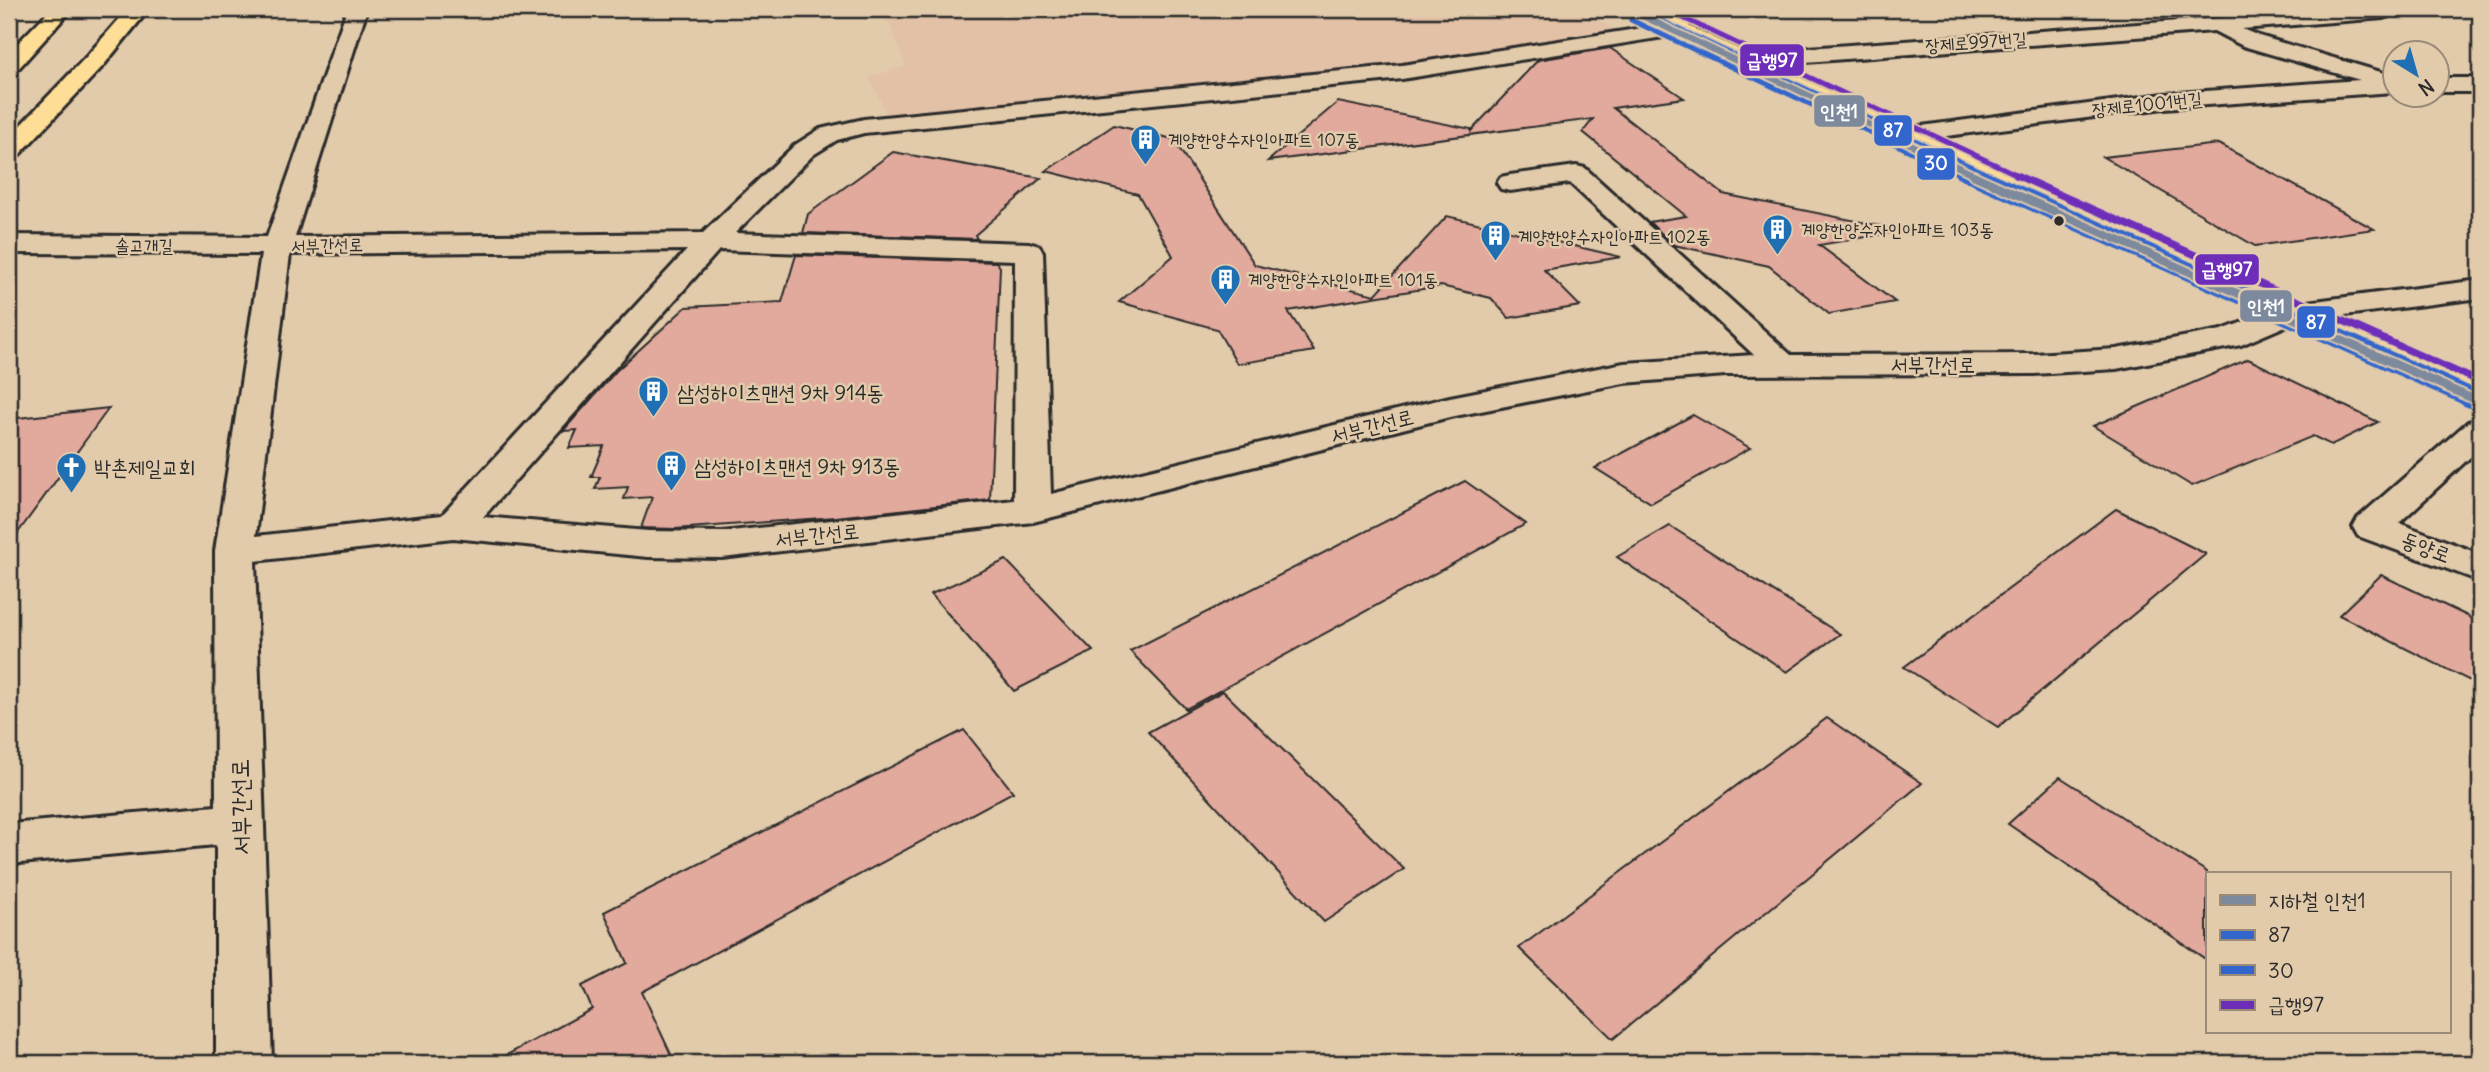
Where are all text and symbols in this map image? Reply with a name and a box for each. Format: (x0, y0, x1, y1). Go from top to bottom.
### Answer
street label: 장제로997번길 (1924, 27, 2028, 57)
north arrow (2380, 38, 2450, 108)
line badge: 급행97 (1739, 43, 1805, 77)
text: 급행97 (1747, 48, 1798, 72)
text: N (2414, 74, 2439, 101)
street label: 장제로1001번길 (2091, 87, 2204, 121)
line badge: 인천1 (1813, 94, 1866, 128)
text: 인천1 (1820, 99, 1858, 123)
line badge: 87 (1873, 114, 1913, 147)
text: 87 (1883, 118, 1904, 142)
building icon: 계양한양수자인아파트 107동 (1128, 122, 1162, 166)
place label: 계양한양수자인아파트 107동 (1168, 128, 1359, 151)
line badge: 30 (1916, 147, 1956, 181)
text: 30 (1924, 151, 1948, 175)
building icon: 계양한양수자인아파트 103동 (1761, 212, 1795, 256)
unlabelled marker (2052, 214, 2066, 228)
place label: 계양한양수자인아파트 103동 (1801, 218, 1994, 241)
building icon: 계양한양수자인아파트 102동 (1478, 219, 1512, 263)
place label: 계양한양수자인아파트 102동 (1518, 225, 1710, 248)
street label: 서부간선로 (291, 233, 363, 257)
street label: 솔고개길 (115, 234, 173, 257)
line badge: 급행97 (2194, 253, 2260, 286)
text: 급행97 (2202, 257, 2253, 281)
building icon: 계양한양수자인아파트 101동 (1208, 262, 1242, 306)
place label: 계양한양수자인아파트 101동 (1248, 268, 1438, 291)
line badge: 인천1 (2239, 289, 2293, 323)
text: 인천1 (2247, 294, 2285, 318)
line badge: 87 (2296, 305, 2336, 339)
text: 87 (2306, 310, 2327, 334)
street label: 서부간선로 (1891, 351, 1975, 378)
building icon: 삼성하이츠맨션 9차 914동 (637, 375, 671, 419)
place label: 삼성하이츠맨션 9차 914동 (677, 379, 884, 406)
street label: 서부간선로 (1328, 403, 1416, 449)
building icon: 삼성하이츠맨션 9차 913동 (654, 449, 688, 493)
church icon: 박촌제일교회 (54, 450, 88, 494)
place label: 삼성하이츠맨션 9차 913동 (694, 453, 901, 480)
place label: 박촌제일교회 (94, 454, 195, 481)
street label: 서부간선로 (774, 517, 860, 553)
street label: 동양로 (2397, 525, 2455, 569)
street label: 서부간선로 (224, 758, 256, 856)
legend (2206, 872, 2450, 1034)
text: 지하철 인천1 (2268, 887, 2366, 914)
text: 87 (2268, 921, 2290, 948)
text: 30 (2268, 957, 2294, 984)
text: 급행97 (2268, 991, 2324, 1018)

